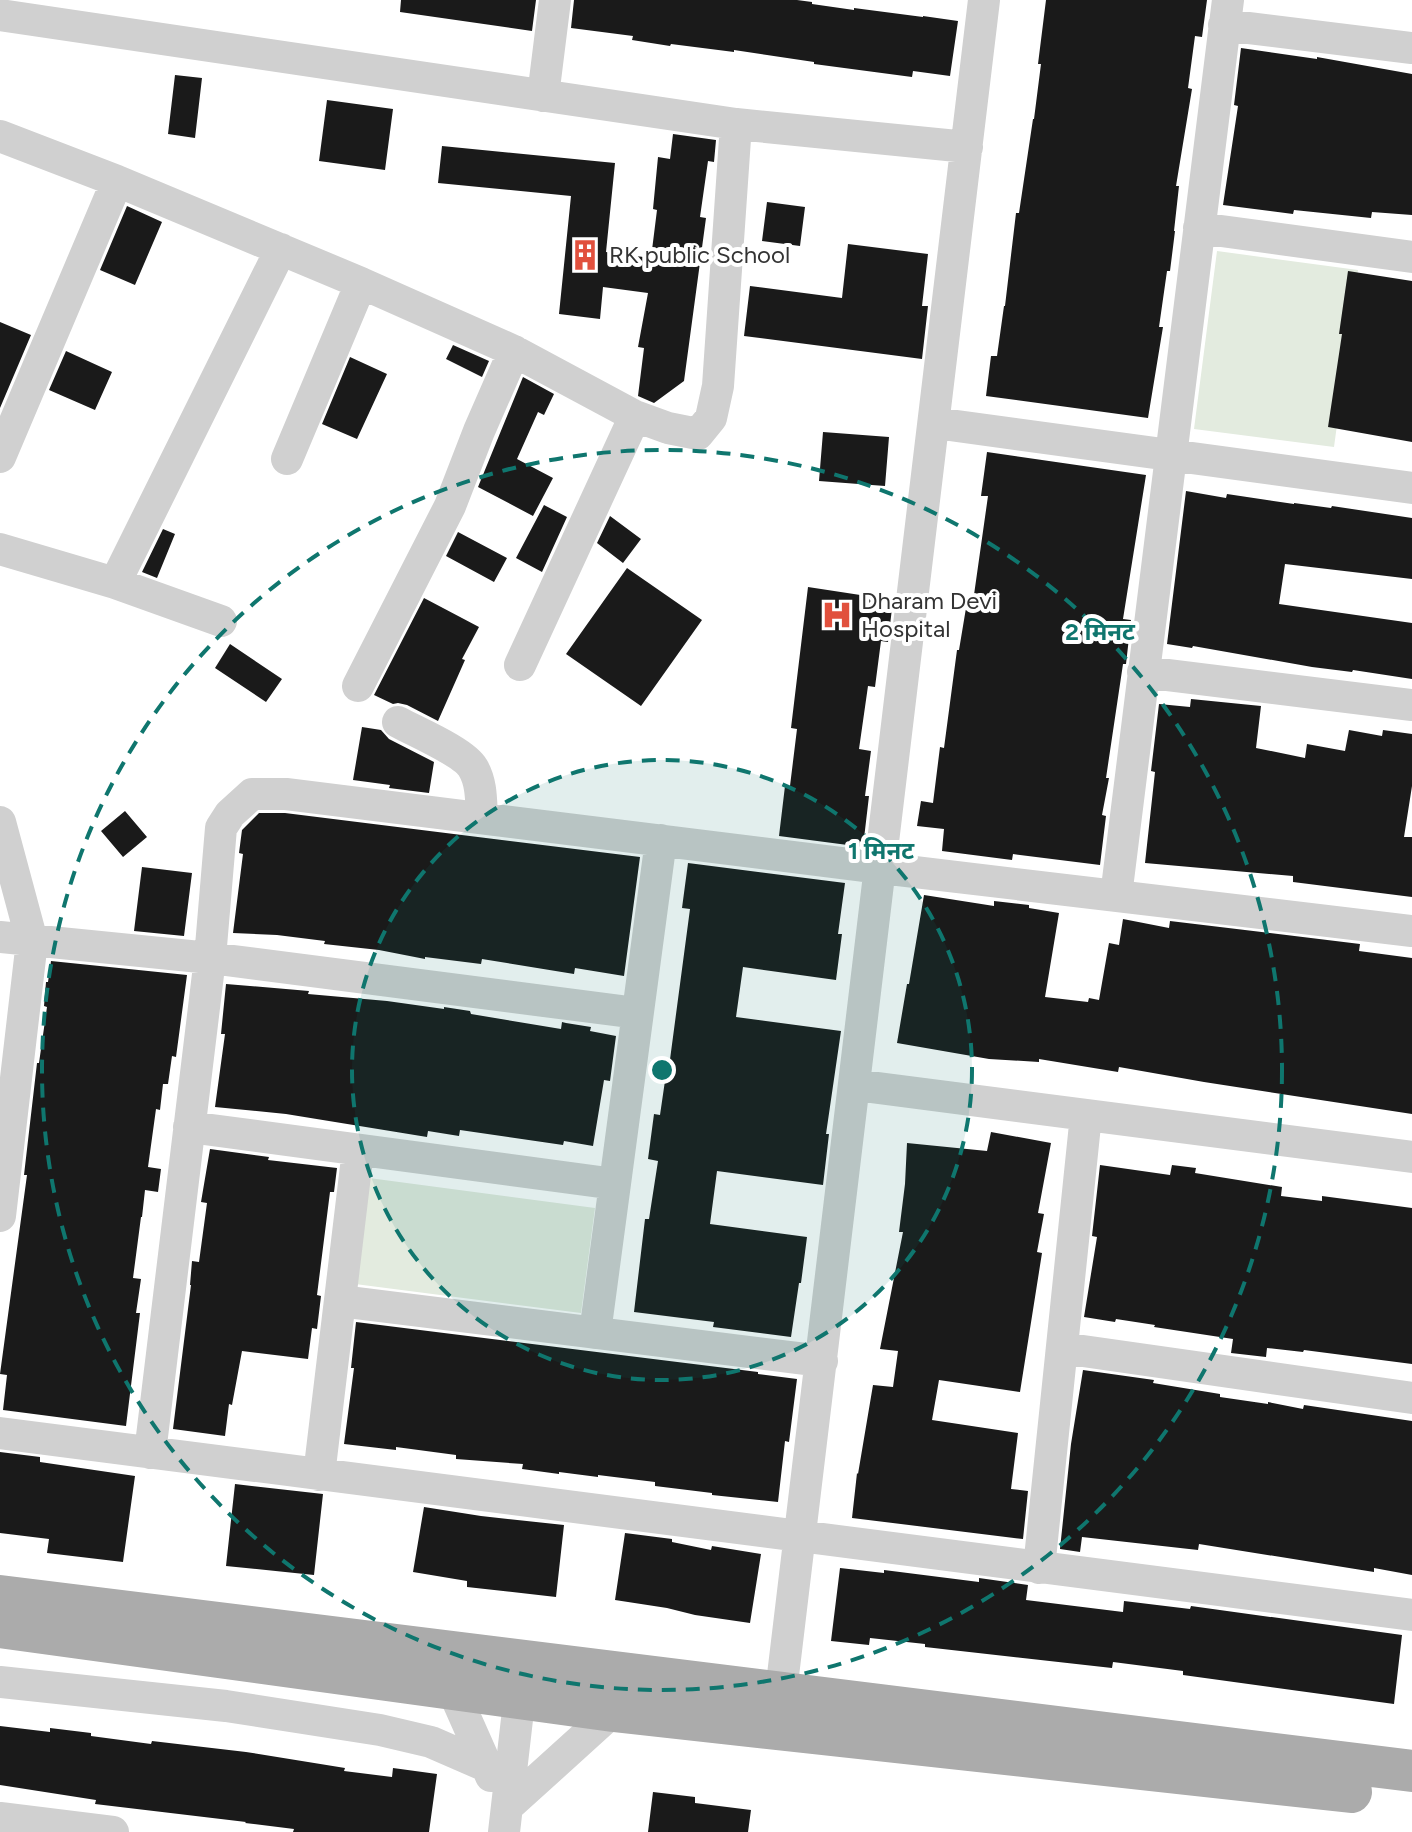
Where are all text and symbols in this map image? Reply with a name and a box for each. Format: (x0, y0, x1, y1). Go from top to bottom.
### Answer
building icon: RK public School (568, 238, 602, 272)
place label: RK public School (609, 240, 790, 269)
place label: Dharam Devi Hospital (861, 586, 997, 643)
hospital icon: Dharam Devi Hospital (820, 598, 854, 632)
text: 2 मिनट (1065, 617, 1136, 646)
text: 1 मिनट (848, 836, 915, 865)
centre of rings (648, 1056, 676, 1084)

